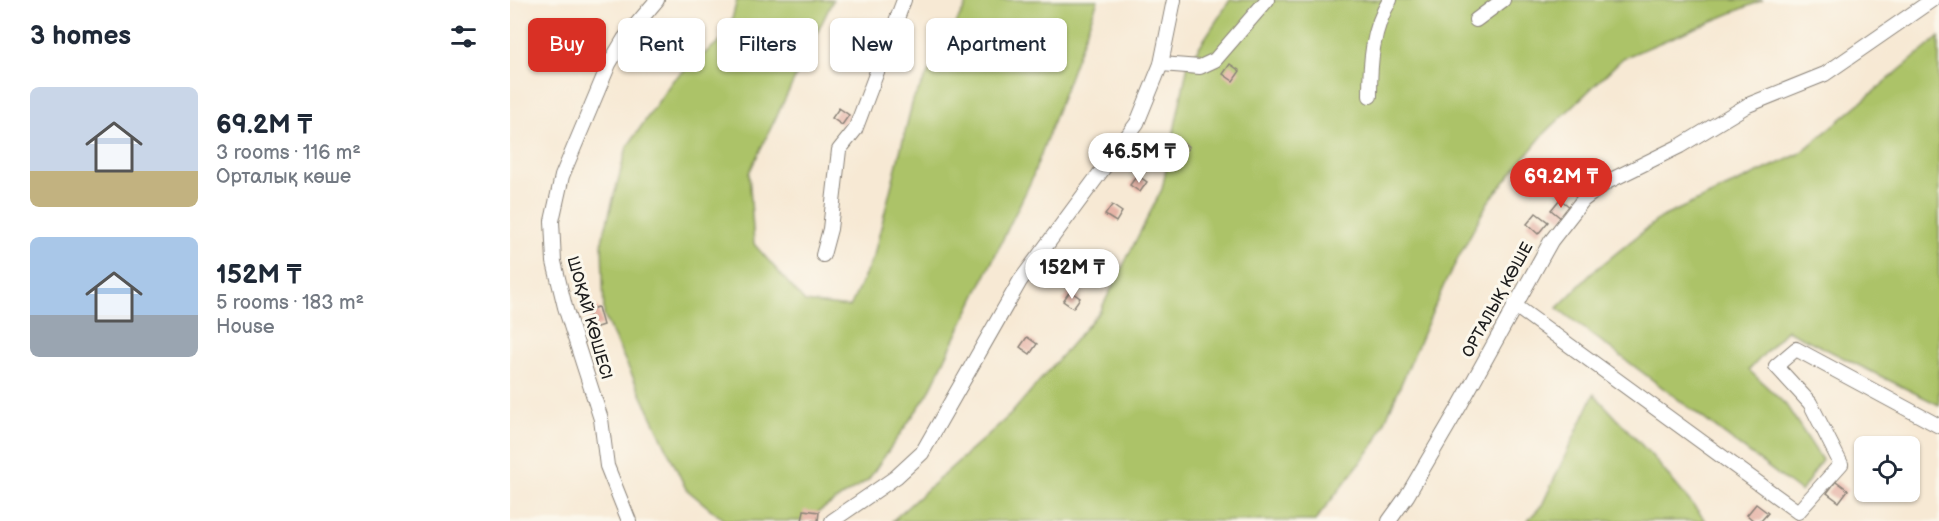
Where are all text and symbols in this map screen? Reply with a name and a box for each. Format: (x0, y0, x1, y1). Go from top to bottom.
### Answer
chip: Buy (528, 18, 606, 72)
chip: Rent (618, 18, 705, 72)
chip: Filters (717, 18, 818, 72)
chip: New (830, 18, 914, 72)
chip: Apartment (926, 18, 1067, 72)
icon: filters (447, 20, 480, 53)
text: 3 homes (30, 21, 131, 52)
text: 69.2M ₸ (216, 110, 312, 141)
icon: home (78, 111, 150, 183)
pin: 46.5M ₸ (1084, 133, 1194, 184)
text: 46.5M ₸ (1102, 140, 1176, 164)
text: 3 rooms · 116 m² (216, 141, 361, 165)
pin: 69.2M ₸ (1506, 158, 1616, 209)
text: Орталық көше (216, 165, 351, 189)
text: 69.2M ₸ (1524, 165, 1598, 189)
street label: ОРТАЛЫҚ КӨШЕ (1459, 239, 1537, 361)
pin: 152M ₸ (1023, 249, 1121, 300)
street label: ШОҚАЙ КӨШЕСІ (562, 254, 616, 382)
text: 152M ₸ (1039, 256, 1105, 280)
text: 152M ₸ (216, 260, 301, 291)
icon: home (78, 261, 150, 333)
text: 5 rooms · 183 m² (216, 291, 364, 315)
text: House (216, 315, 275, 339)
map controls (1854, 436, 1920, 502)
button: locate (1854, 436, 1920, 502)

